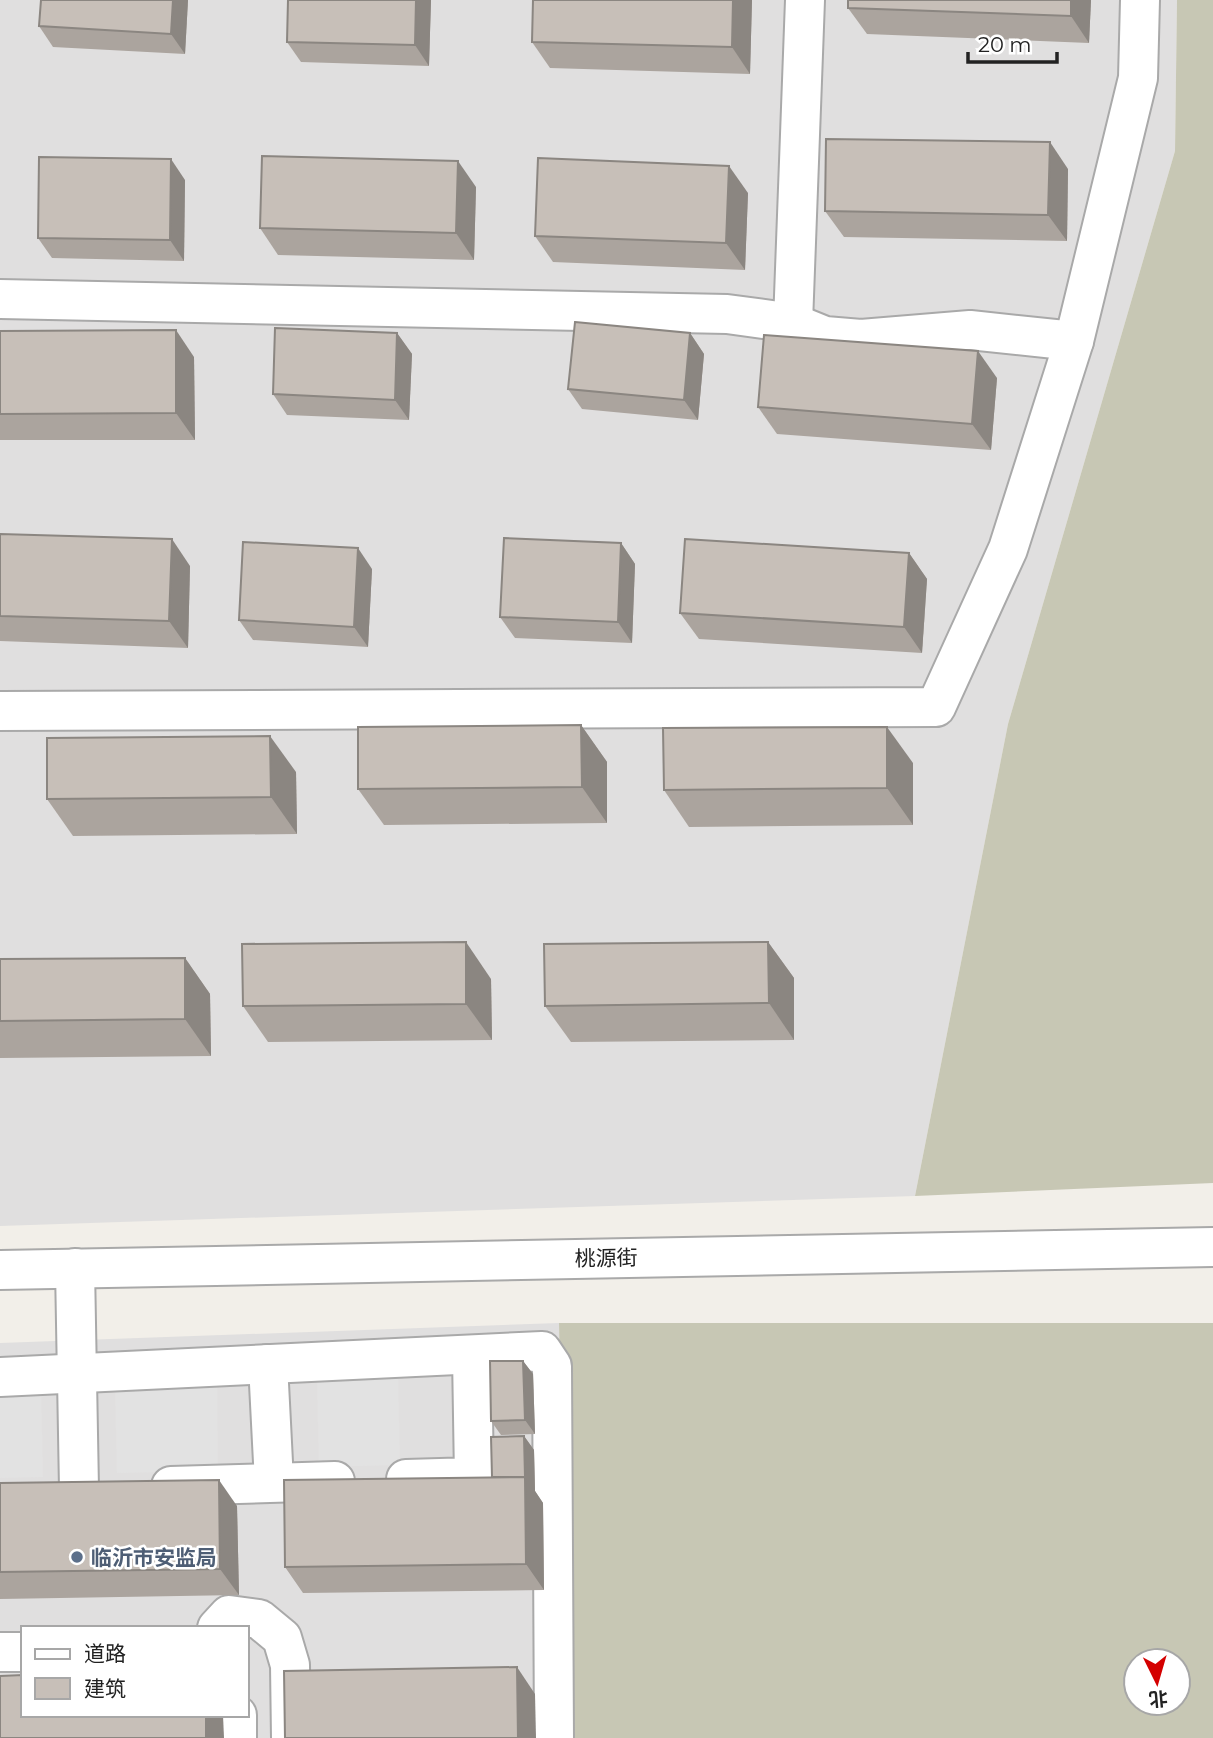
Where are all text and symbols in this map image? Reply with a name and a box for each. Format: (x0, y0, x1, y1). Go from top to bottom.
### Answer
scale bar (968, 21, 1057, 65)
text: 20 m (978, 32, 1032, 57)
street label: 桃源街 (574, 1245, 638, 1271)
place label: 临沂市安监局 (91, 1545, 217, 1570)
marker: 临沂市安监局 (69, 1549, 85, 1565)
legend (21, 1626, 248, 1717)
text: 道路 (84, 1641, 126, 1666)
north arrow (1122, 1647, 1192, 1717)
text: 建筑 (84, 1676, 126, 1701)
text: 北 (1148, 1686, 1169, 1711)

